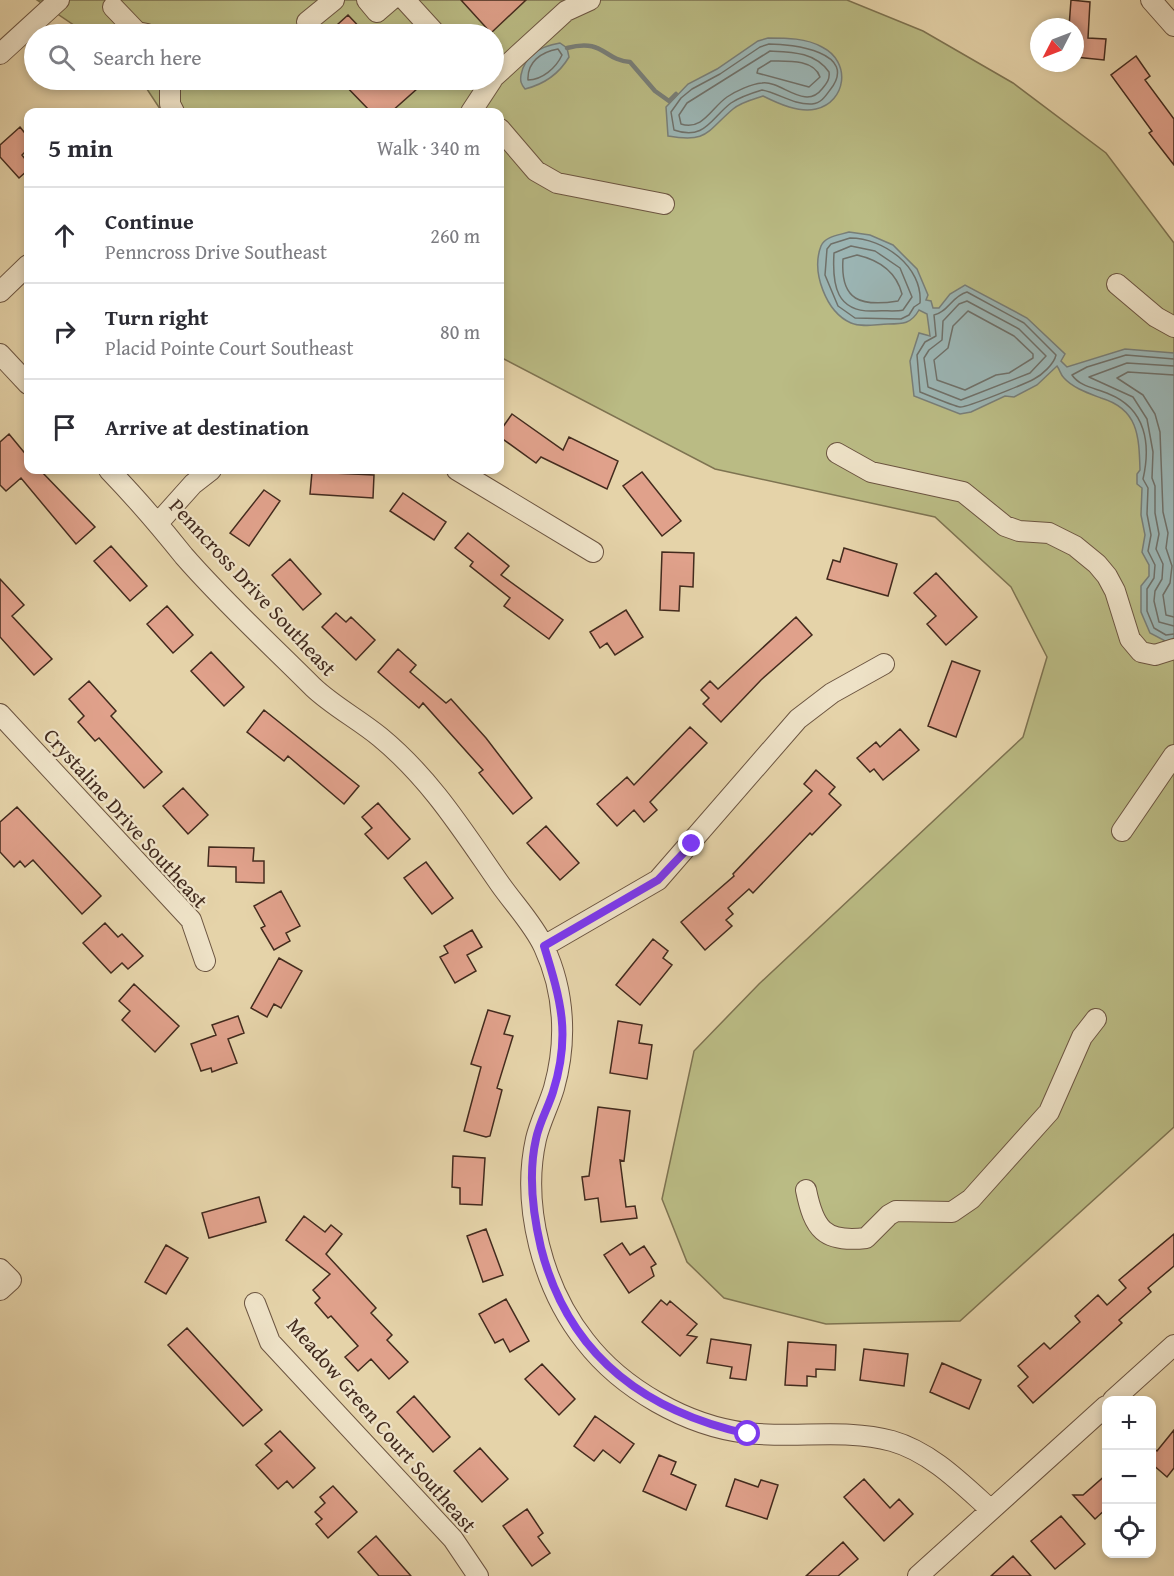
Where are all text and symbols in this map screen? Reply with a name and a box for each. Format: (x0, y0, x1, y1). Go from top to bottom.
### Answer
north arrow (1030, 18, 1084, 72)
search box (24, 24, 504, 90)
icon: search (45, 41, 78, 74)
text: Search here (93, 41, 202, 73)
text: 5 min (48, 128, 113, 167)
text: Walk · 340 m (377, 133, 480, 162)
text: Continue (105, 205, 194, 237)
icon: ahead (48, 219, 81, 252)
text: 260 m (430, 221, 480, 250)
text: Penncross Drive Southeast (105, 237, 327, 266)
text: Turn right (105, 301, 208, 333)
icon: right (48, 315, 81, 348)
text: 80 m (440, 317, 480, 346)
text: Placid Pointe Court Southeast (105, 333, 354, 362)
icon: arrive (48, 411, 81, 444)
text: Arrive at destination (105, 411, 309, 443)
street label: Penncross Drive Southeast (162, 491, 344, 683)
street label: Crystaline Drive Southeast (37, 721, 216, 915)
route end (678, 830, 704, 856)
street label: Meadow Green Court Southeast (280, 1311, 485, 1540)
map controls (1102, 1396, 1156, 1558)
button: + (1102, 1396, 1156, 1450)
route start (734, 1420, 760, 1446)
button: − (1102, 1450, 1156, 1504)
button: locate (1102, 1504, 1156, 1558)

